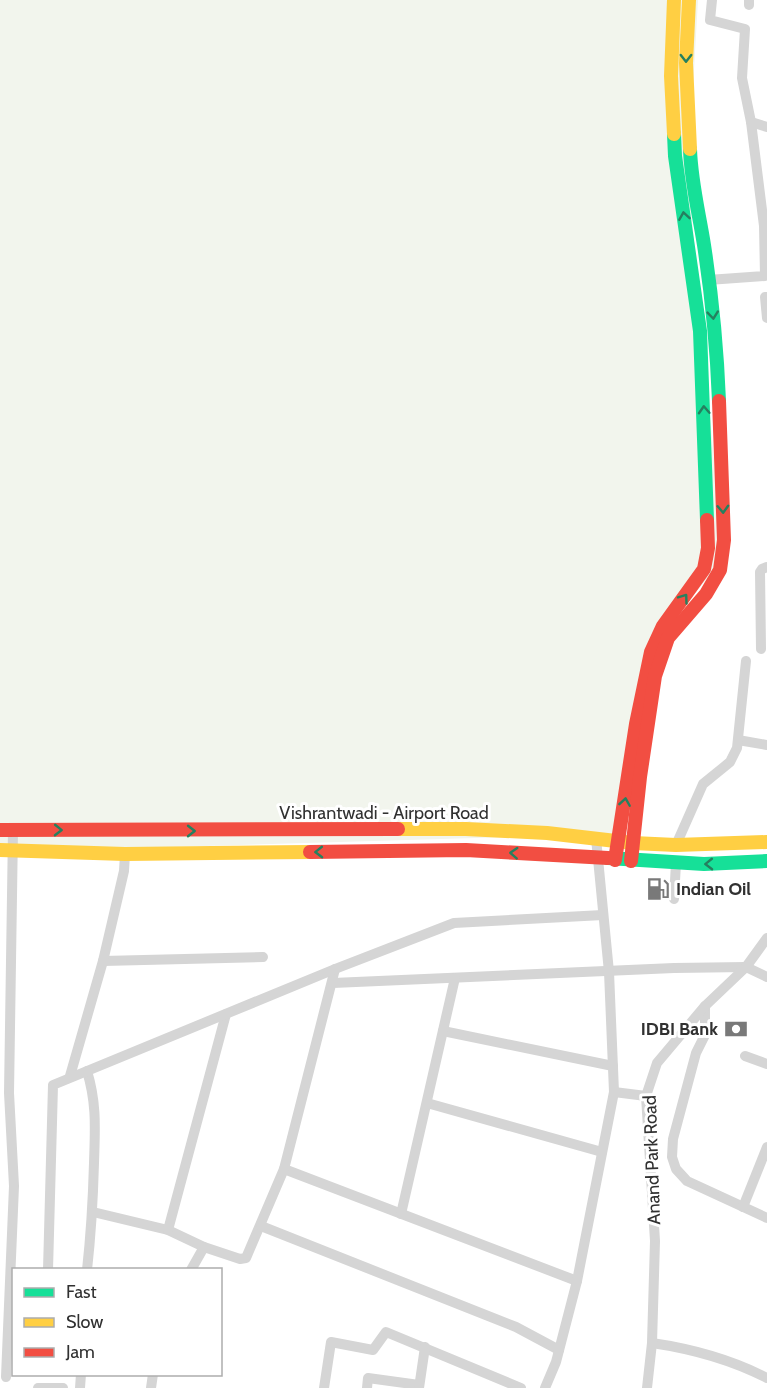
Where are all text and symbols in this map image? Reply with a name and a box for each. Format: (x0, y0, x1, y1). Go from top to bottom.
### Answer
one-way arrow (680, 54, 692, 63)
one-way arrow (678, 212, 691, 222)
one-way arrow (706, 310, 719, 319)
one-way arrow (697, 405, 710, 414)
one-way arrow (717, 505, 729, 514)
one-way arrow (677, 594, 688, 605)
one-way arrow (618, 797, 631, 807)
street label: Vishrantwadi - Airport Road (279, 802, 489, 824)
one-way arrow (54, 824, 63, 837)
one-way arrow (186, 825, 195, 837)
one-way arrow (314, 846, 323, 858)
one-way arrow (509, 846, 518, 859)
one-way arrow (704, 857, 713, 870)
fuel station icon: Indian Oil (645, 876, 671, 902)
place label: Indian Oil (676, 878, 751, 900)
bank icon: IDBI Bank (723, 1016, 749, 1042)
place label: IDBI Bank (641, 1018, 718, 1040)
street label: Anand Park Road (639, 1095, 665, 1225)
legend (12, 1268, 222, 1376)
text: Fast (66, 1281, 97, 1303)
text: Slow (66, 1311, 103, 1333)
text: Jam (65, 1341, 95, 1363)

